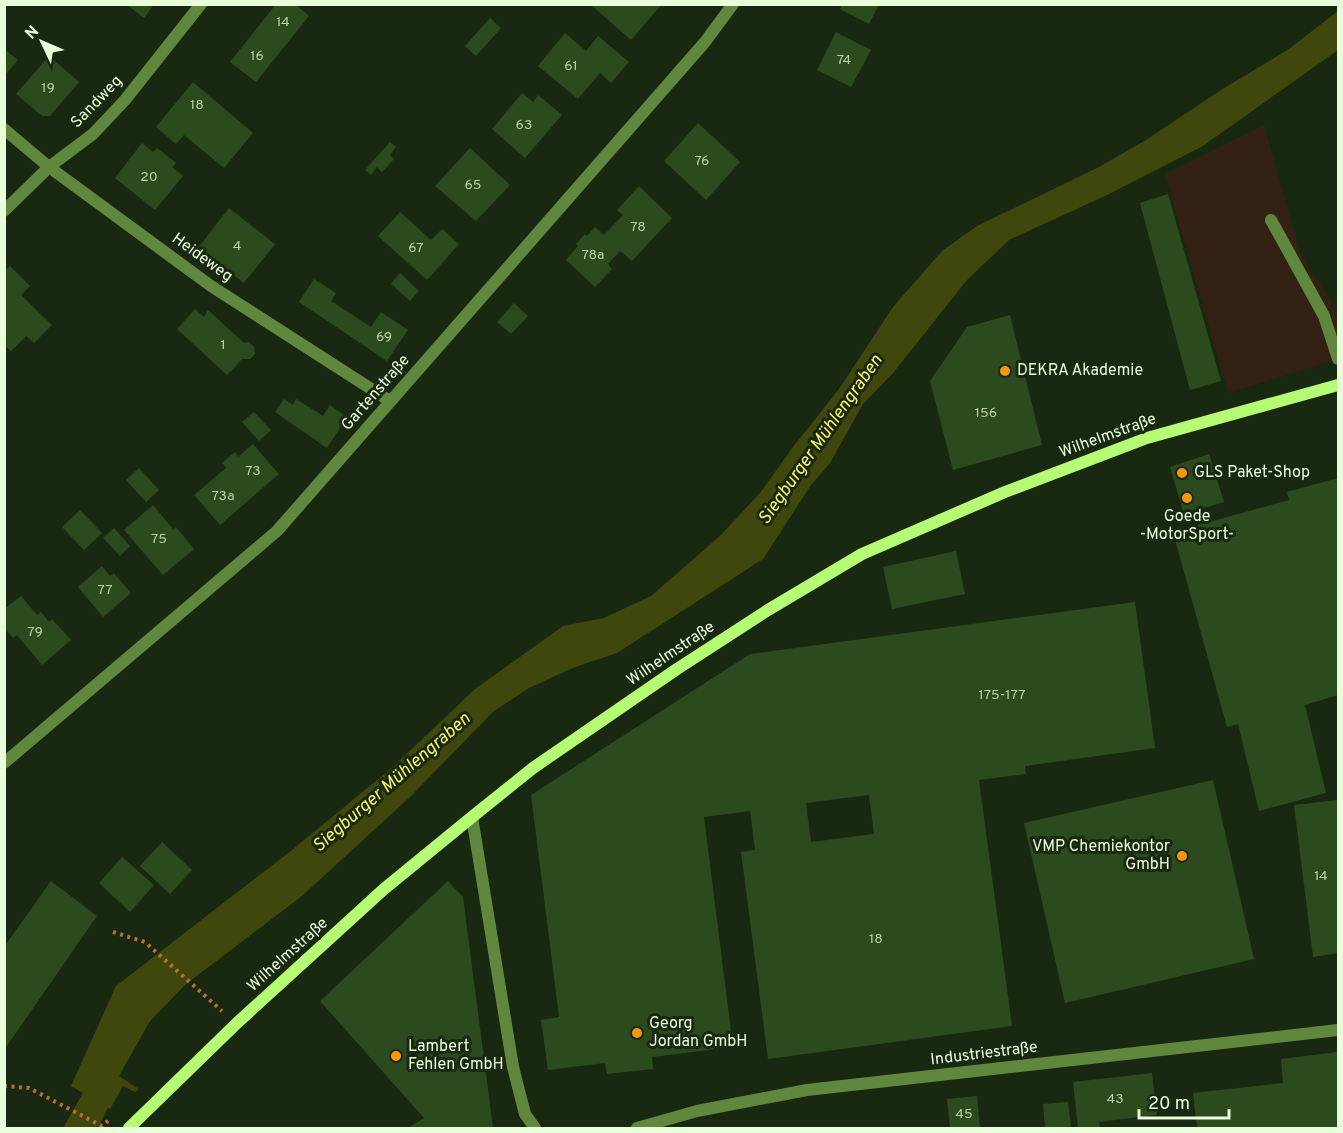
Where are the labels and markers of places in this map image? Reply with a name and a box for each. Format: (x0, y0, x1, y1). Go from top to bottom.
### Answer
place label: DEKRA Akademie (1017, 361, 1143, 381)
marker: DEKRA Akademie (998, 364, 1012, 378)
place label: GLS Paket-Shop (1194, 463, 1310, 483)
marker: GLS Paket-Shop (1175, 466, 1189, 480)
marker: Goede -MotorSport- (1180, 491, 1194, 505)
place label: Goede -MotorSport- (1140, 507, 1234, 545)
place label: VMP Chemiekontor GmbH (1032, 837, 1170, 875)
marker: VMP Chemiekontor GmbH (1175, 849, 1189, 863)
place label: Georg Jordan GmbH (649, 1014, 748, 1052)
marker: Georg Jordan GmbH (630, 1026, 644, 1040)
place label: Lambert Fehlen GmbH (408, 1037, 504, 1075)
marker: Lambert Fehlen GmbH (389, 1049, 403, 1063)

